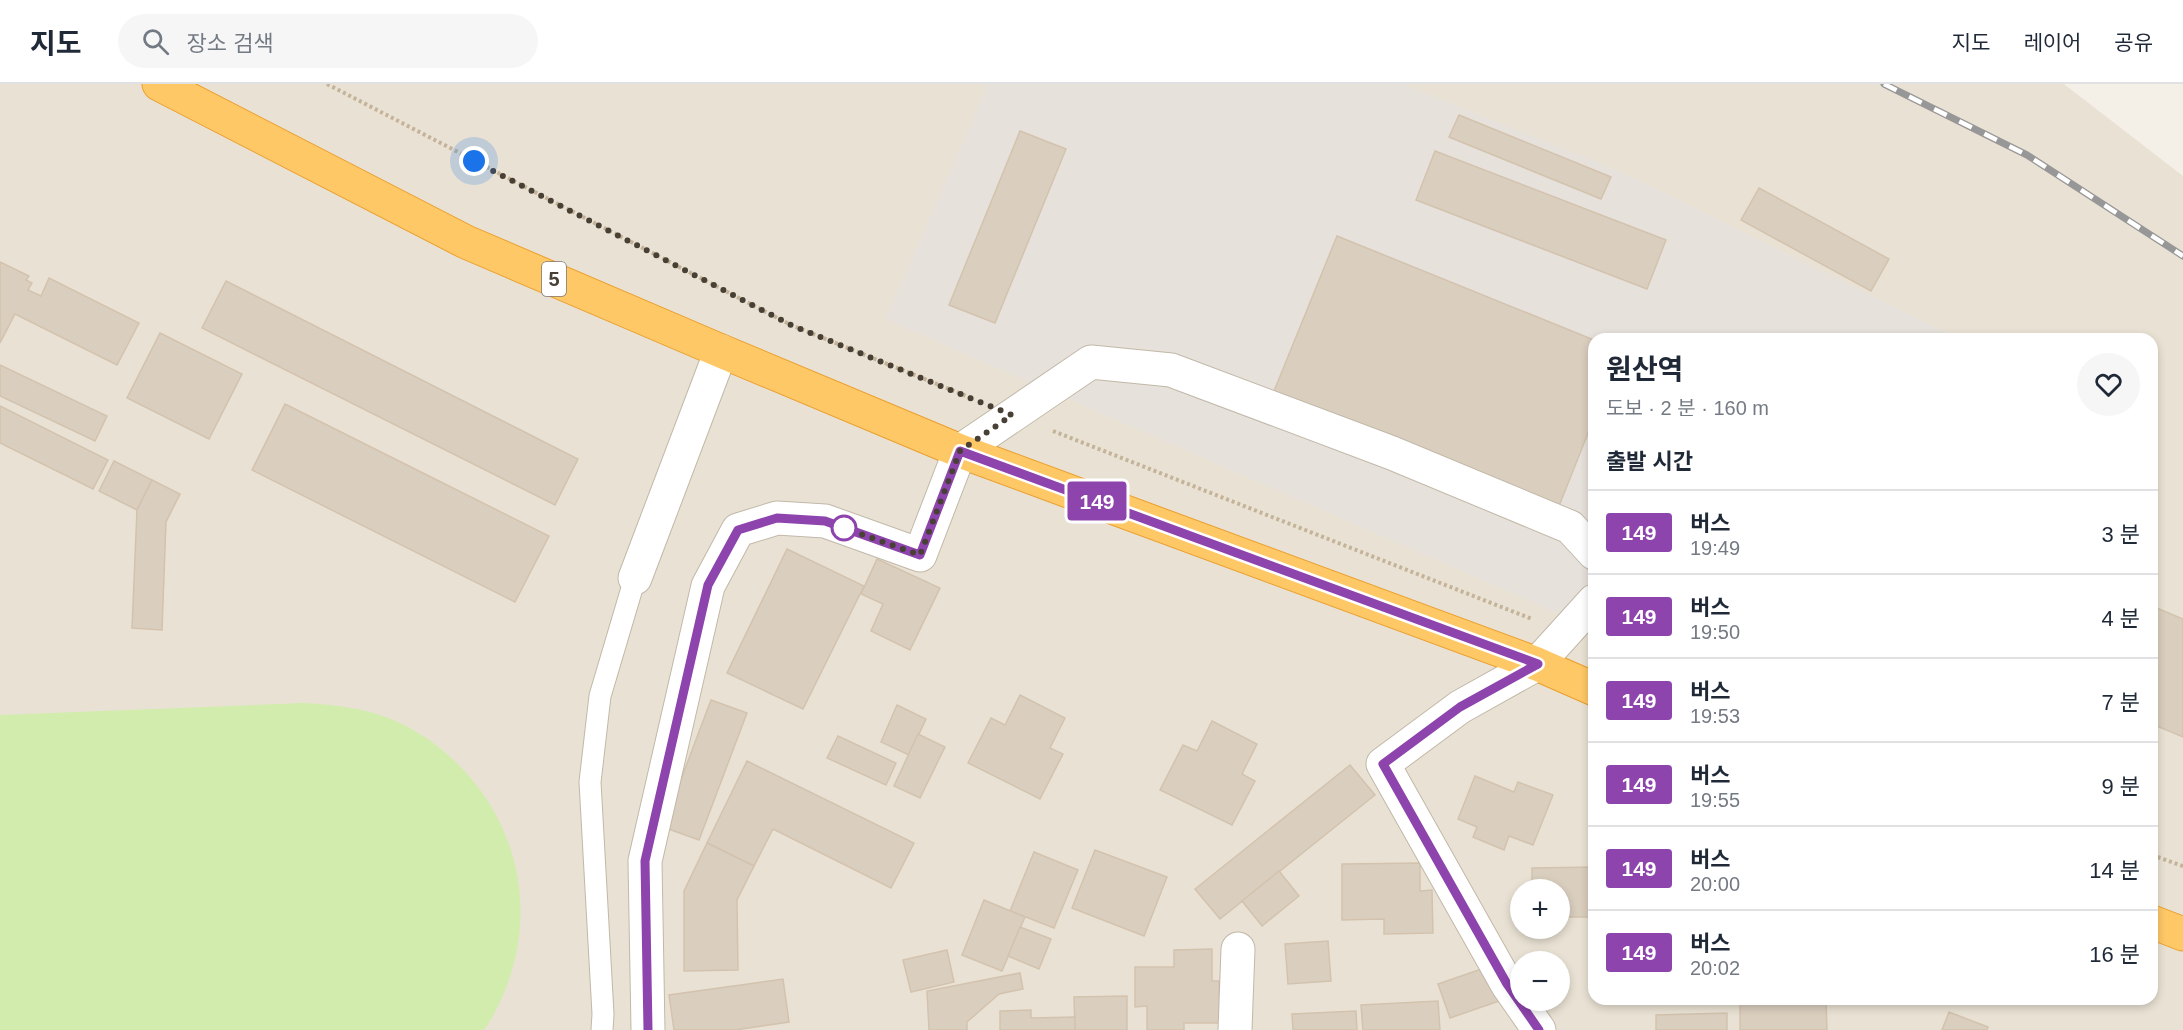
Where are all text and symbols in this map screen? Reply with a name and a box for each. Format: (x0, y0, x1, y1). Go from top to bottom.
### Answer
search box (118, 14, 538, 68)
icon: search (139, 25, 172, 58)
text: 지도 (30, 28, 82, 59)
text: 장소 검색 (187, 31, 274, 56)
text: 지도 (1952, 31, 1990, 54)
text: 레이어 (2023, 31, 2081, 54)
text: 공유 (2114, 31, 2153, 54)
your location (459, 146, 489, 176)
road number: 5 (542, 262, 566, 296)
button: heart (2077, 353, 2140, 416)
text: 원산역 (1606, 354, 1683, 385)
text: 도보 · 2 분 · 160 m (1606, 397, 1769, 419)
text: 출발 시간 (1606, 449, 1693, 474)
line badge: 149 (1062, 482, 1132, 520)
text: 149 (1079, 490, 1115, 513)
text: 버스 (1690, 511, 1730, 536)
unlabelled marker (831, 515, 857, 541)
text: 149 (1621, 521, 1657, 544)
text: 3 분 (2101, 522, 2140, 547)
text: 19:49 (1690, 537, 1740, 559)
text: 버스 (1690, 595, 1730, 620)
text: 149 (1621, 605, 1657, 628)
text: 4 분 (2101, 606, 2140, 631)
text: 19:50 (1690, 621, 1740, 643)
text: 버스 (1690, 679, 1730, 704)
text: 149 (1621, 689, 1657, 712)
text: 7 분 (2101, 690, 2140, 715)
text: 19:53 (1690, 705, 1740, 727)
text: 버스 (1690, 763, 1730, 788)
text: 149 (1621, 773, 1657, 796)
text: 9 분 (2101, 774, 2140, 799)
text: 19:55 (1690, 789, 1740, 811)
text: 버스 (1690, 847, 1730, 872)
text: 149 (1621, 857, 1657, 880)
text: 14 분 (2089, 858, 2140, 883)
text: 20:00 (1690, 873, 1740, 895)
map controls (1510, 879, 1570, 1011)
button: + (1510, 879, 1570, 939)
text: 버스 (1690, 931, 1730, 956)
text: 149 (1621, 941, 1657, 964)
text: 16 분 (2089, 942, 2140, 967)
button: − (1510, 951, 1570, 1011)
text: 20:02 (1690, 957, 1740, 979)

